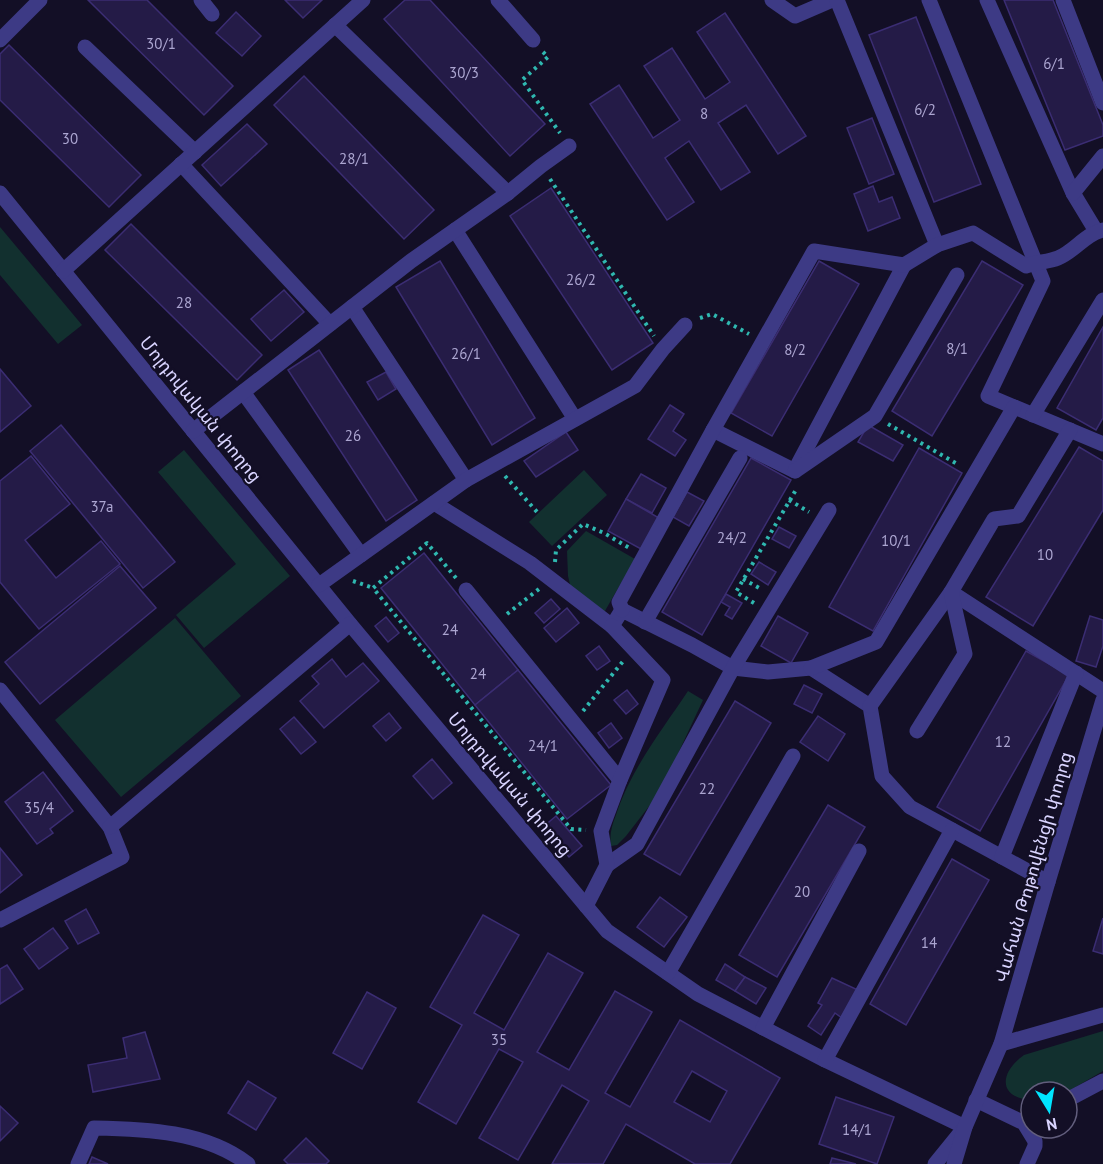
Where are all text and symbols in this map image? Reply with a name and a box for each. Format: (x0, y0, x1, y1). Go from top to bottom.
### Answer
house number: 30/1 (146, 34, 176, 53)
house number: 6/1 (1043, 54, 1065, 73)
house number: 30/3 (449, 63, 479, 82)
house number: 6/2 (914, 100, 936, 119)
house number: 8 (700, 104, 708, 123)
house number: 30 (62, 129, 78, 148)
house number: 28/1 (339, 149, 369, 168)
house number: 26/2 (566, 270, 596, 289)
house number: 28 (176, 293, 192, 312)
street label: Մոլդովական փողոց (135, 331, 267, 487)
house number: 8/1 (946, 339, 968, 358)
house number: 8/2 (784, 340, 806, 359)
house number: 26/1 (451, 344, 481, 363)
house number: 26 (345, 426, 361, 445)
house number: 37a (90, 497, 114, 516)
house number: 24/2 (717, 528, 747, 547)
house number: 10/1 (881, 531, 911, 550)
house number: 10 (1037, 545, 1053, 564)
house number: 24 (442, 620, 458, 639)
house number: 24 (470, 664, 486, 683)
street label: Մոլդովական փողոց (443, 707, 577, 861)
house number: 12 (995, 732, 1011, 751)
house number: 24/1 (528, 736, 558, 755)
street label: Վահան Թոթովենցի փողոց (989, 749, 1077, 985)
house number: 22 (699, 779, 715, 798)
house number: 35/4 (24, 798, 54, 817)
house number: 20 (794, 882, 810, 901)
house number: 14 (921, 933, 937, 952)
house number: 35 (491, 1030, 507, 1049)
north arrow (1019, 1080, 1079, 1140)
text: N (1045, 1114, 1059, 1136)
house number: 14/1 (842, 1120, 872, 1139)

